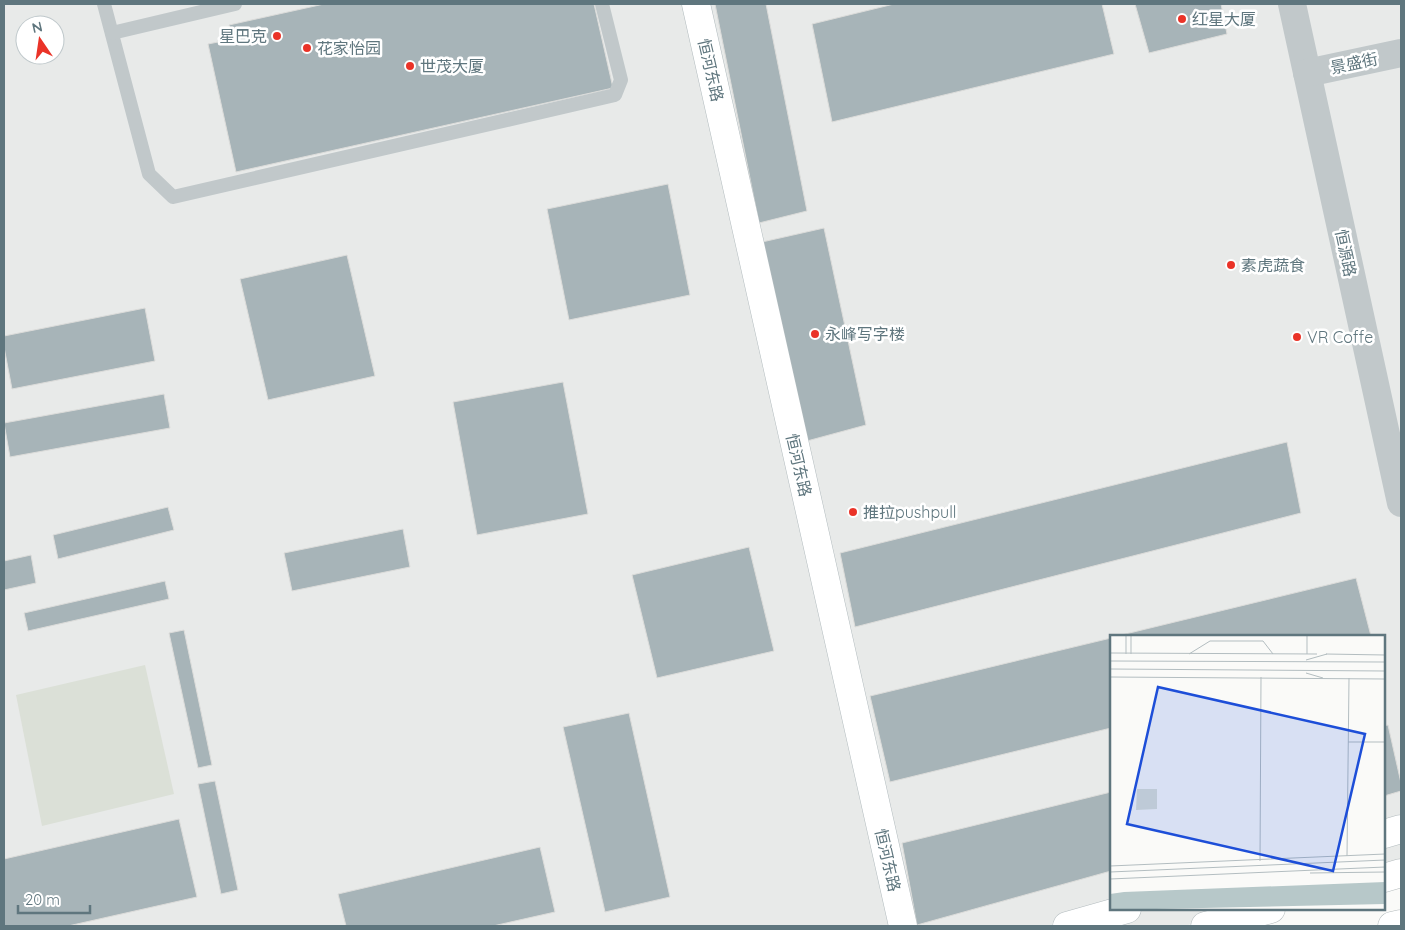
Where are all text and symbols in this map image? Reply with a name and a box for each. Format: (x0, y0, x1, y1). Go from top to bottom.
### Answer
place label: 红星大厦 (1192, 9, 1256, 29)
marker: 红星大厦 (1176, 13, 1188, 25)
north arrow (15, 15, 65, 65)
text: N (30, 17, 44, 37)
place label: 星巴克 (219, 26, 267, 46)
marker: 星巴克 (271, 30, 283, 42)
street label: 恒河东路 (694, 37, 728, 103)
place label: 花家怡园 (317, 38, 381, 58)
marker: 花家怡园 (301, 42, 313, 54)
street label: 景盛街 (1328, 48, 1380, 78)
place label: 世茂大厦 (420, 56, 484, 76)
marker: 世茂大厦 (404, 60, 416, 72)
street label: 恒源路 (1331, 227, 1361, 279)
place label: 素虎蔬食 (1241, 255, 1305, 275)
marker: 素虎蔬食 (1225, 259, 1237, 271)
place label: 永峰写字楼 (825, 324, 905, 344)
place label: VR Coffe (1307, 327, 1373, 347)
marker: 永峰写字楼 (809, 328, 821, 340)
marker: VR Coffe (1291, 331, 1303, 343)
street label: 恒河东路 (782, 432, 816, 498)
place label: 推拉pushpull (863, 502, 957, 522)
marker: 推拉pushpull (847, 506, 859, 518)
inset map (1110, 635, 1385, 910)
street label: 恒河东路 (871, 827, 905, 893)
scale bar (18, 882, 90, 914)
text: 20 m (25, 890, 60, 909)

